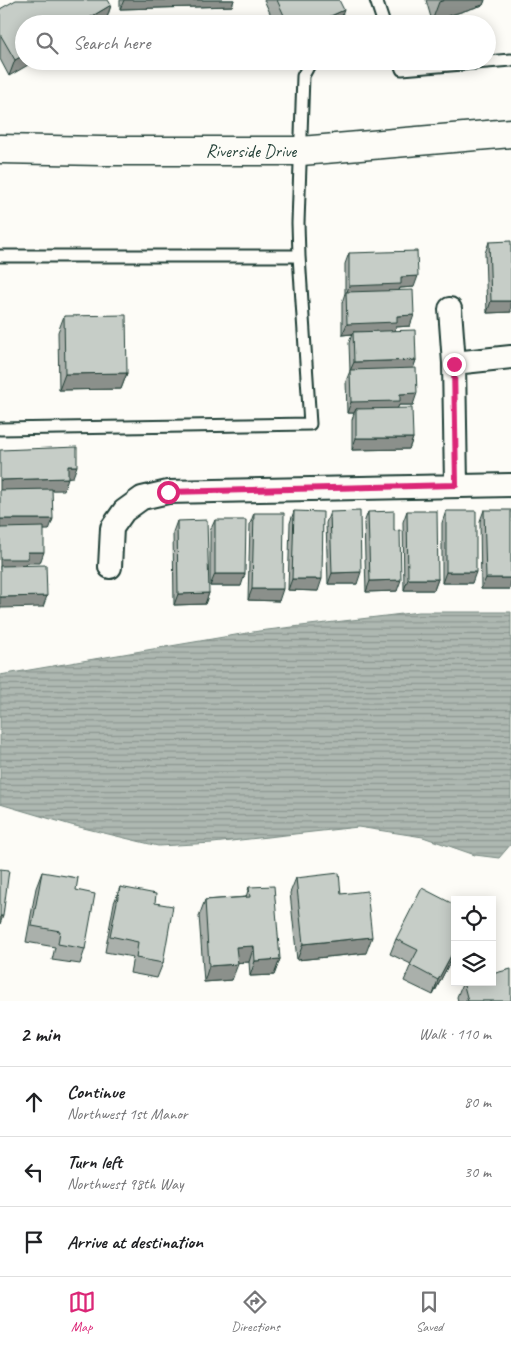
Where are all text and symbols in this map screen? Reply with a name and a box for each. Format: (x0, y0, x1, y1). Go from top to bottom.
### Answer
search box (15, 15, 496, 70)
icon: search (33, 29, 61, 57)
text: Search here (73, 31, 150, 55)
street label: Riverside Drive (206, 140, 297, 162)
route end (443, 353, 466, 376)
route start (157, 481, 180, 504)
map controls (451, 896, 496, 986)
button: locate (451, 896, 496, 941)
button: layers (451, 941, 496, 986)
text: 2 min (20, 1021, 60, 1047)
text: Walk · 110 m (419, 1024, 491, 1044)
text: Continue (67, 1080, 124, 1104)
icon: ahead (20, 1088, 48, 1116)
text: 80 m (464, 1092, 491, 1112)
text: Northwest 1st Manor (67, 1104, 188, 1124)
text: Turn left (67, 1150, 122, 1174)
icon: left (20, 1158, 48, 1186)
text: 30 m (464, 1162, 491, 1182)
text: Northwest 98th Way (67, 1174, 183, 1194)
icon: arrive (20, 1228, 48, 1256)
text: Arrive at destination (67, 1230, 203, 1254)
tab: Map (68, 1288, 96, 1335)
tab: Directions (231, 1288, 280, 1335)
tab: Saved (415, 1288, 443, 1335)

